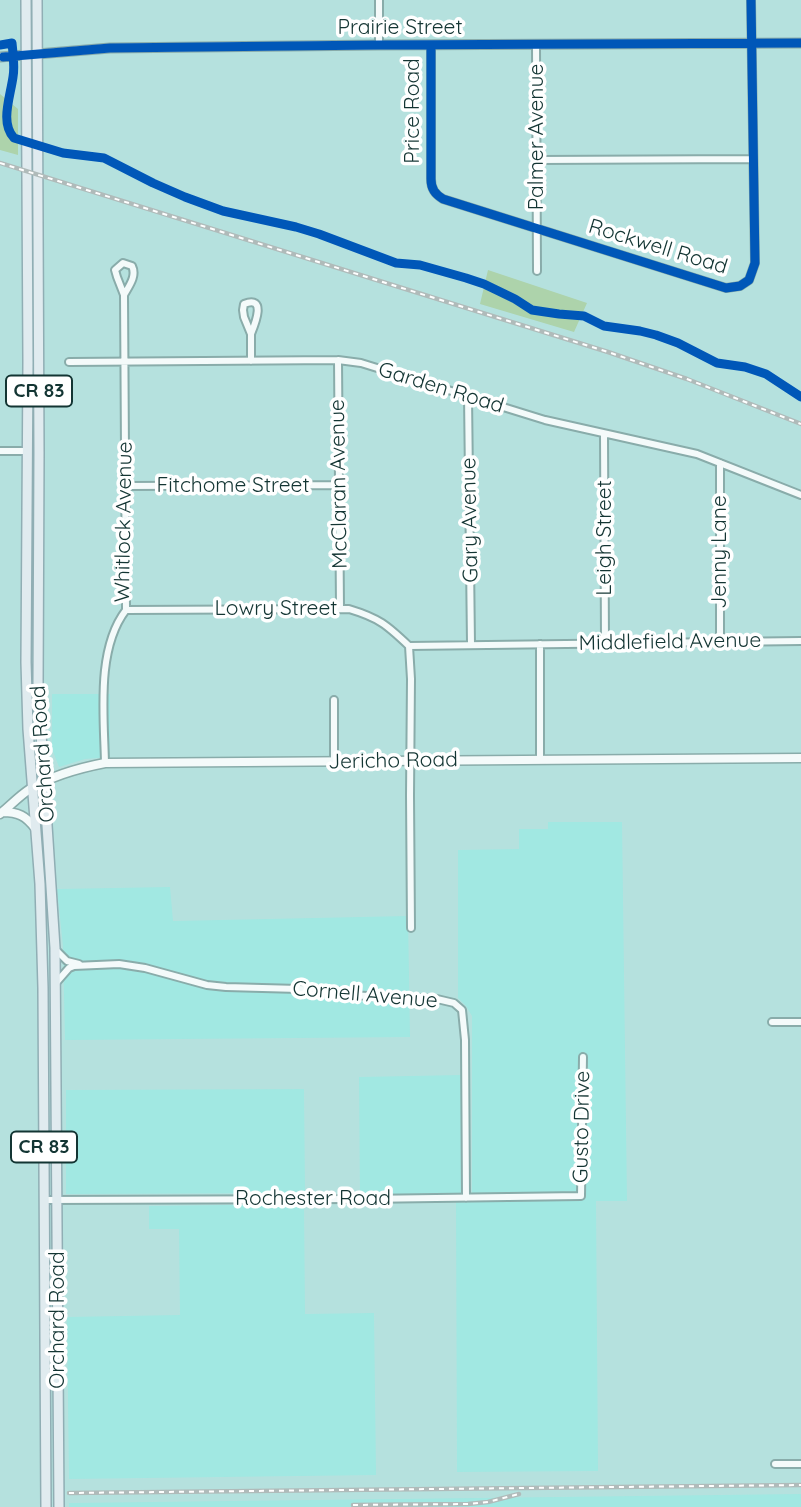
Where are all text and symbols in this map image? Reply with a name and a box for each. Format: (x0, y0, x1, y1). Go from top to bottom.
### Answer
street label: Prairie Street (337, 15, 463, 41)
street label: Price Road (400, 58, 426, 164)
street label: Palmer Avenue (524, 64, 550, 210)
street label: Rockwell Road (586, 214, 730, 280)
street label: Garden Road (375, 357, 507, 419)
road number: CR 83 (6, 376, 72, 406)
street label: McClaran Avenue (325, 399, 353, 569)
street label: Whitlock Avenue (110, 441, 138, 603)
street label: Gary Avenue (456, 457, 484, 583)
street label: Fitchome Street (156, 473, 310, 499)
street label: Leigh Street (592, 480, 618, 596)
street label: Jenny Lane (707, 495, 733, 609)
street label: Lowry Street (215, 596, 337, 622)
street label: Middlefield Avenue (578, 628, 762, 656)
street label: Orchard Road (26, 685, 60, 823)
street label: Jericho Road (328, 747, 458, 775)
street label: Cornell Avenue (291, 976, 439, 1014)
street label: Gusto Drive (568, 1071, 596, 1183)
road number: CR 83 (11, 1132, 77, 1162)
street label: Rochester Road (235, 1186, 391, 1212)
street label: Orchard Road (45, 1251, 71, 1389)

